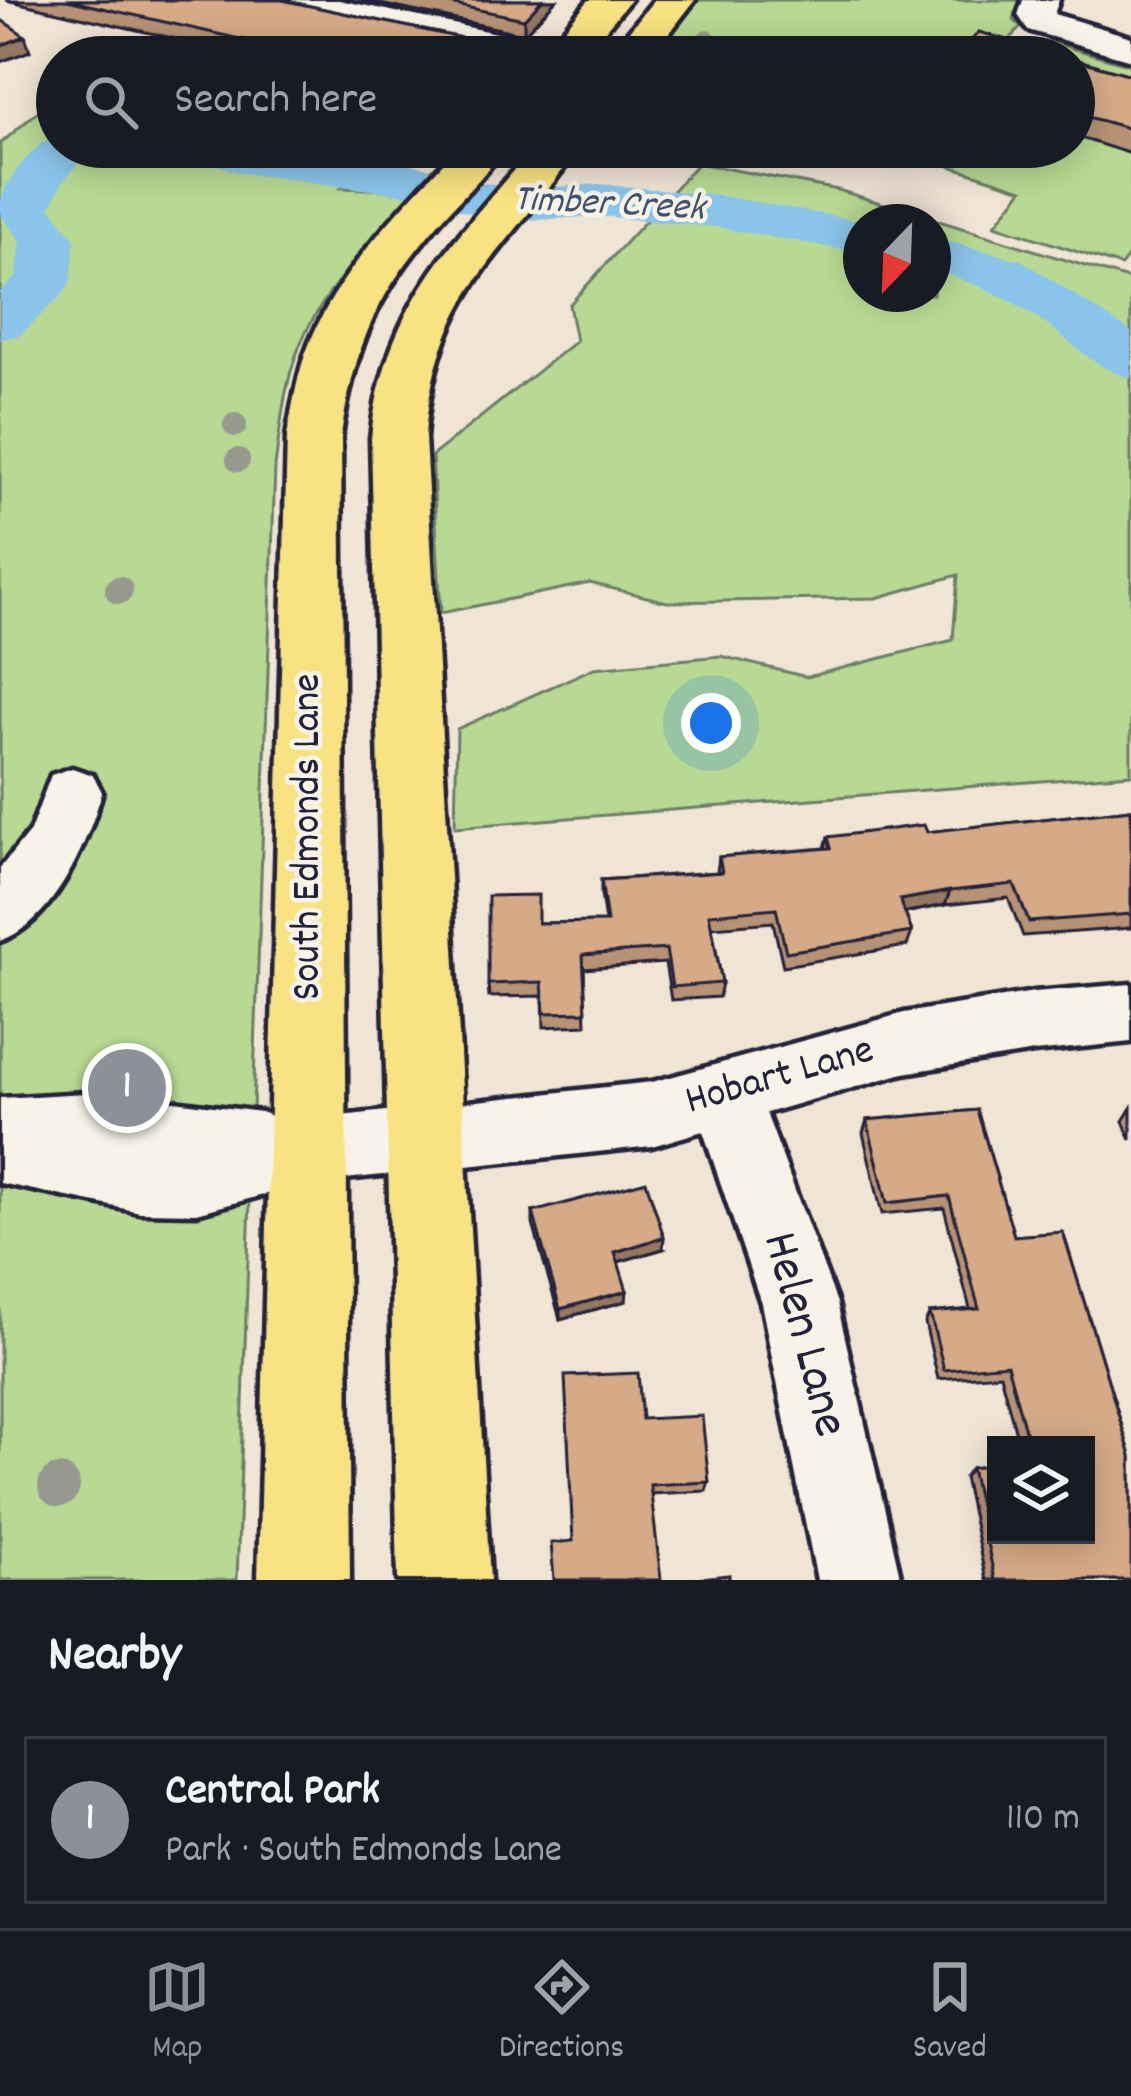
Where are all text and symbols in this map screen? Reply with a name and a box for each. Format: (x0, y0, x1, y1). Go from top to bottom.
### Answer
search box (36, 36, 1095, 168)
icon: search (78, 69, 144, 135)
text: Search here (174, 70, 377, 134)
water label: Timber Creek (512, 174, 709, 239)
north arrow (843, 204, 951, 312)
street label: South Edmonds Lane (280, 673, 340, 1001)
your location (681, 693, 741, 753)
street label: Hobart Lane (679, 1022, 881, 1134)
pin: 1 (88, 1043, 166, 1133)
street label: Helen Lane (740, 1225, 864, 1445)
map controls (987, 1436, 1095, 1544)
button: layers (987, 1436, 1095, 1544)
text: Nearby (48, 1622, 181, 1694)
text: Central Park (165, 1761, 380, 1825)
text: 1 (86, 1793, 94, 1848)
text: 110 m (1006, 1793, 1080, 1848)
text: Park · South Edmonds Lane (165, 1825, 562, 1880)
tab: Map (144, 1954, 210, 2073)
tab: Directions (499, 1954, 624, 2073)
tab: Saved (913, 1954, 987, 2073)

